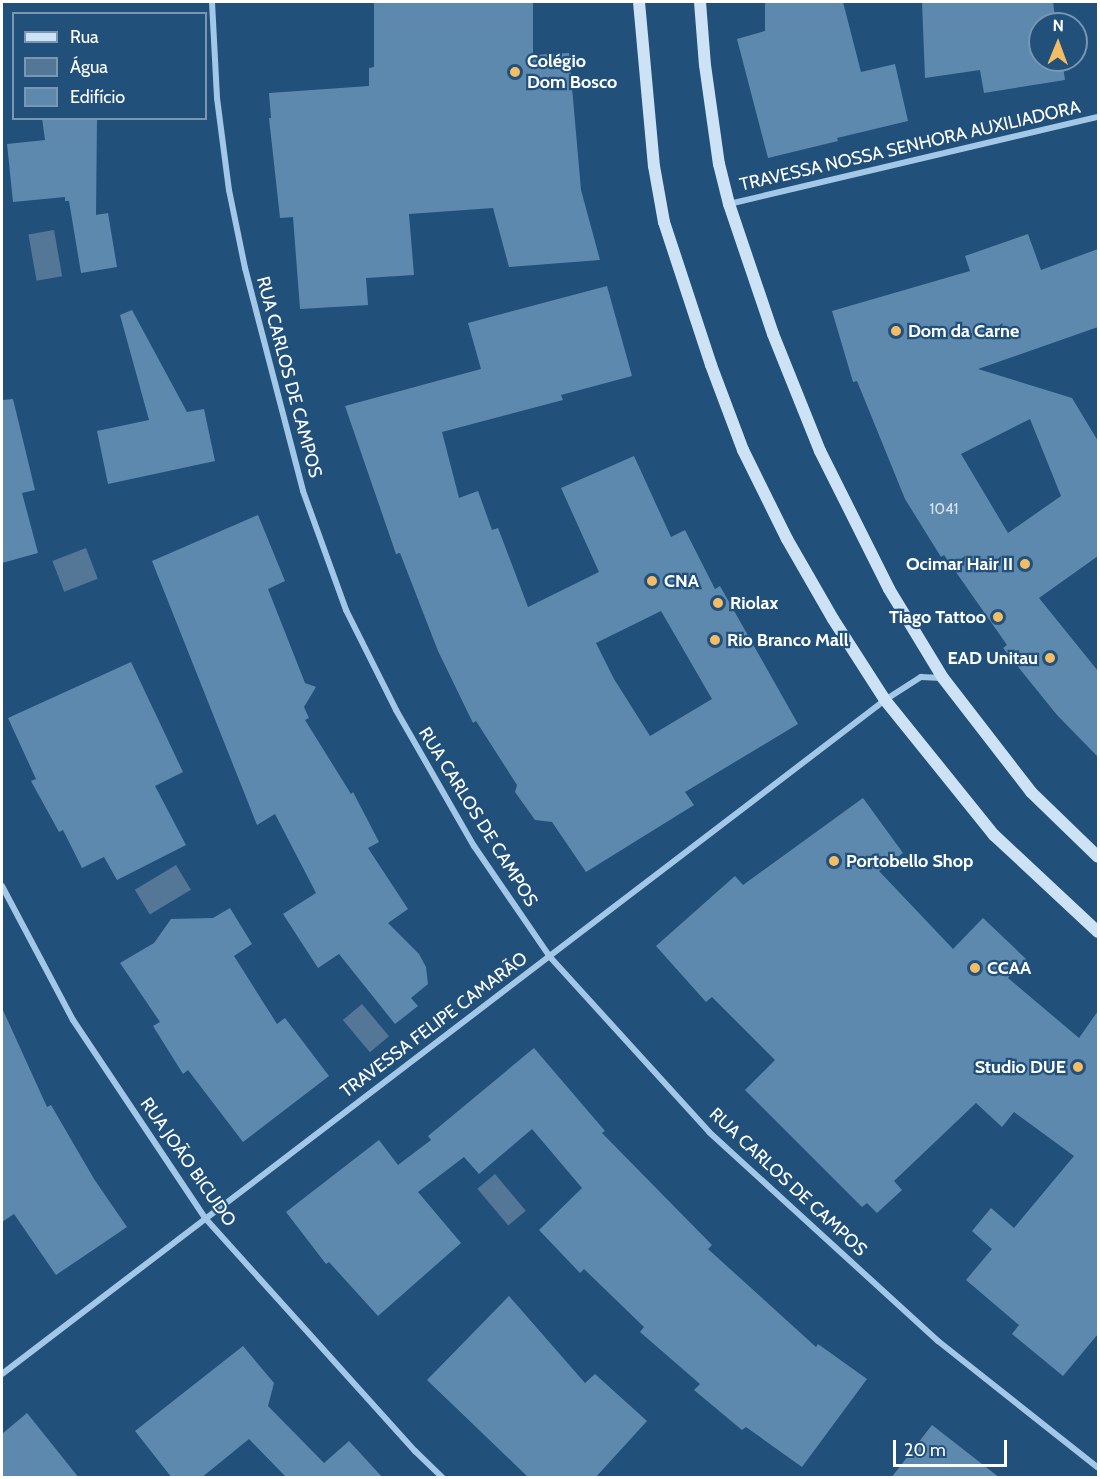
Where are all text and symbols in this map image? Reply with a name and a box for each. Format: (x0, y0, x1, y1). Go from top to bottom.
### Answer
legend (12, 12, 207, 120)
north arrow (1028, 12, 1088, 72)
text: N (1052, 16, 1064, 35)
text: Rua (70, 26, 99, 48)
place label: Colégio Dom Bosco (527, 51, 617, 94)
text: Água (70, 56, 108, 78)
marker: Colégio Dom Bosco (508, 65, 522, 79)
text: Edifício (70, 86, 125, 108)
street label: TRAVESSA NOSSA SENHORA AUXILIADORA (738, 96, 1082, 196)
street label: RUA CARLOS DE CAMPOS (252, 274, 326, 480)
place label: Dom da Carne (908, 320, 1019, 342)
marker: Dom da Carne (889, 324, 903, 338)
house number: 1041 (930, 501, 958, 519)
place label: Ocimar Hair II (906, 553, 1013, 575)
marker: Ocimar Hair II (1018, 557, 1032, 571)
place label: CNA (664, 570, 699, 592)
marker: CNA (645, 574, 659, 588)
place label: Riolax (730, 592, 778, 614)
marker: Riolax (711, 596, 725, 610)
place label: Tiago Tattoo (889, 606, 986, 628)
marker: Tiago Tattoo (991, 610, 1005, 624)
place label: Rio Branco Mall (727, 629, 848, 651)
marker: Rio Branco Mall (708, 633, 722, 647)
place label: EAD Unitau (948, 647, 1038, 669)
marker: EAD Unitau (1043, 651, 1057, 665)
street label: RUA CARLOS DE CAMPOS (414, 723, 542, 911)
place label: Portobello Shop (846, 850, 973, 872)
marker: Portobello Shop (827, 854, 841, 868)
street label: TRAVESSA FELIPE CAMARÃO (336, 948, 532, 1102)
place label: CCAA (987, 957, 1031, 979)
marker: CCAA (968, 961, 982, 975)
place label: Studio DUE (975, 1056, 1066, 1078)
marker: Studio DUE (1071, 1060, 1085, 1074)
street label: RUA JOÃO BICUDO (136, 1093, 240, 1231)
street label: RUA CARLOS DE CAMPOS (705, 1103, 871, 1261)
scale bar (896, 1428, 1010, 1466)
text: 20 m (904, 1439, 946, 1461)

